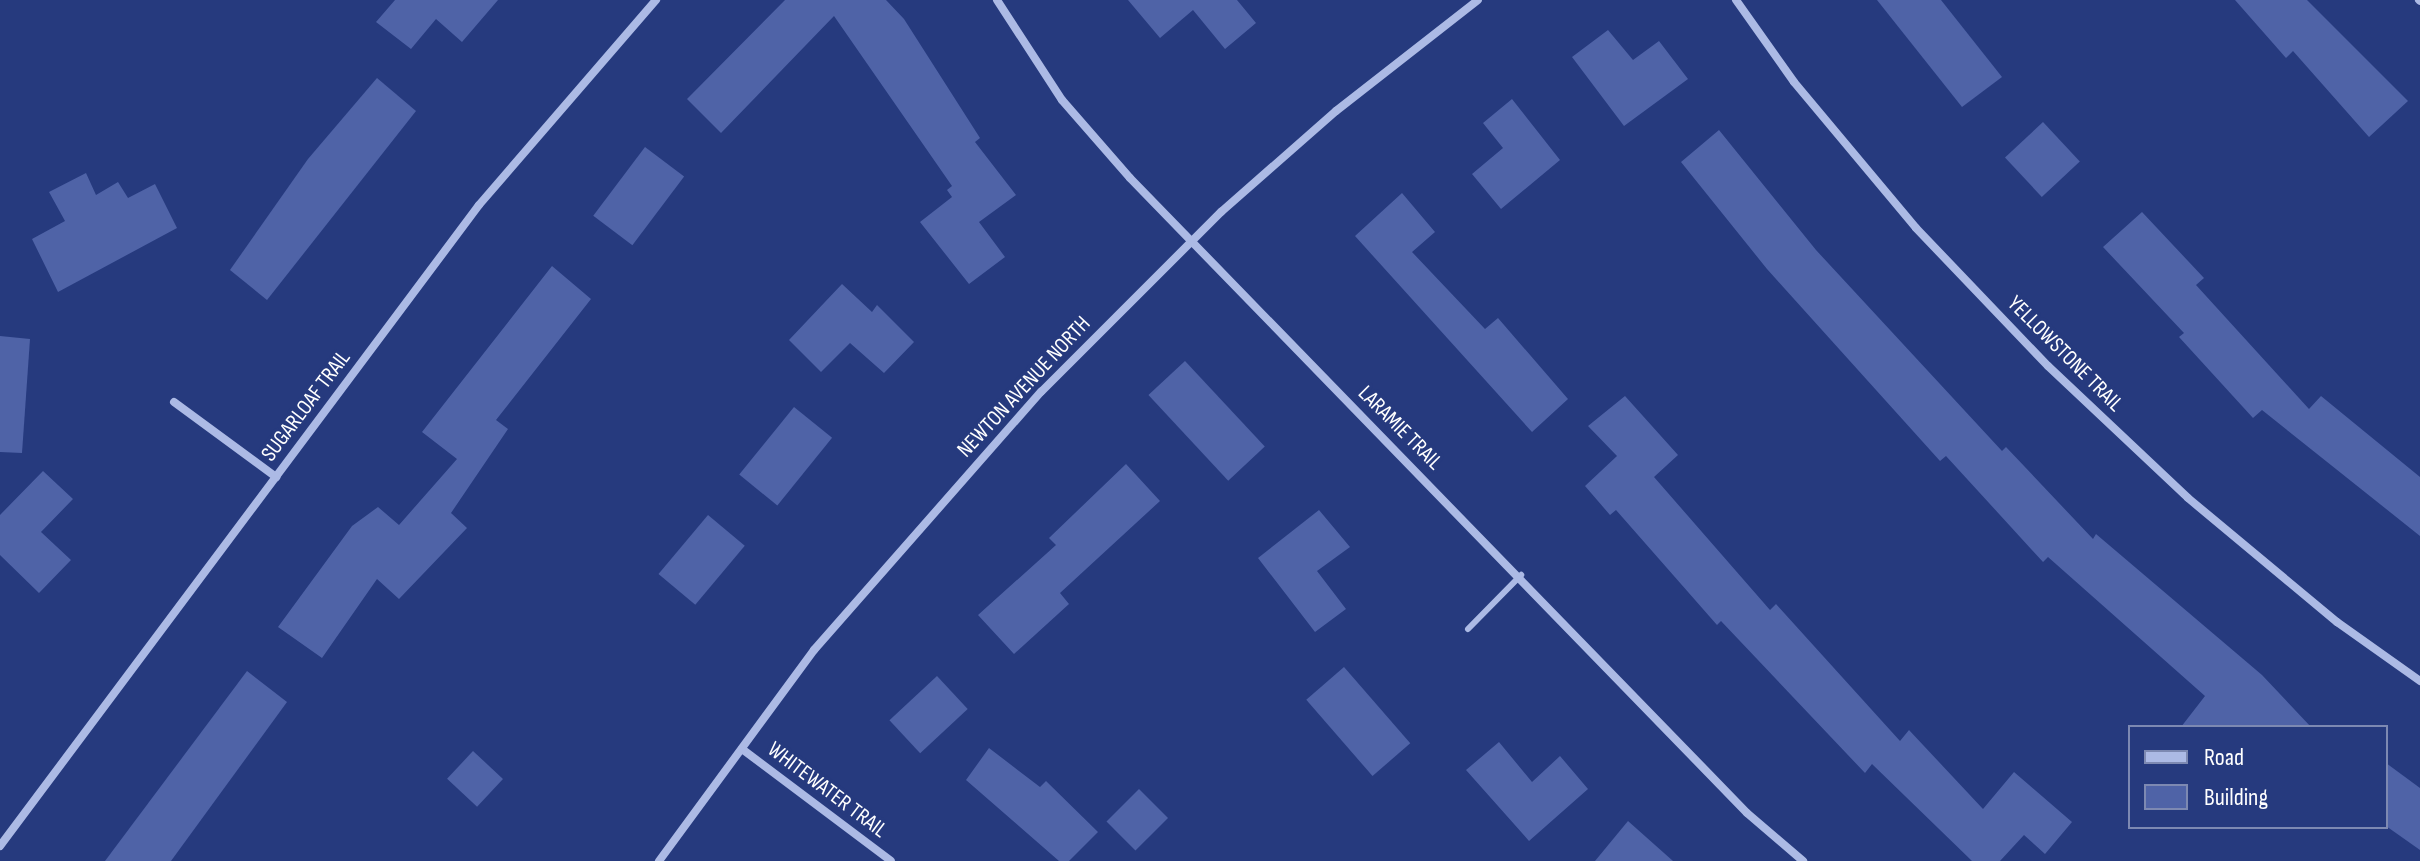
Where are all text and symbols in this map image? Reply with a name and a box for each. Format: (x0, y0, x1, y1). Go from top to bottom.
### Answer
street label: YELLOWSTONE TRAIL (2002, 291, 2128, 417)
street label: NEWTON AVENUE NORTH (952, 311, 1096, 463)
street label: SUGARLOAF TRAIL (256, 345, 356, 467)
street label: LARAMIE TRAIL (1352, 380, 1448, 476)
legend (2128, 725, 2388, 829)
street label: WHITEWATER TRAIL (762, 736, 892, 844)
text: Road (2204, 743, 2244, 772)
text: Building (2204, 783, 2268, 812)

